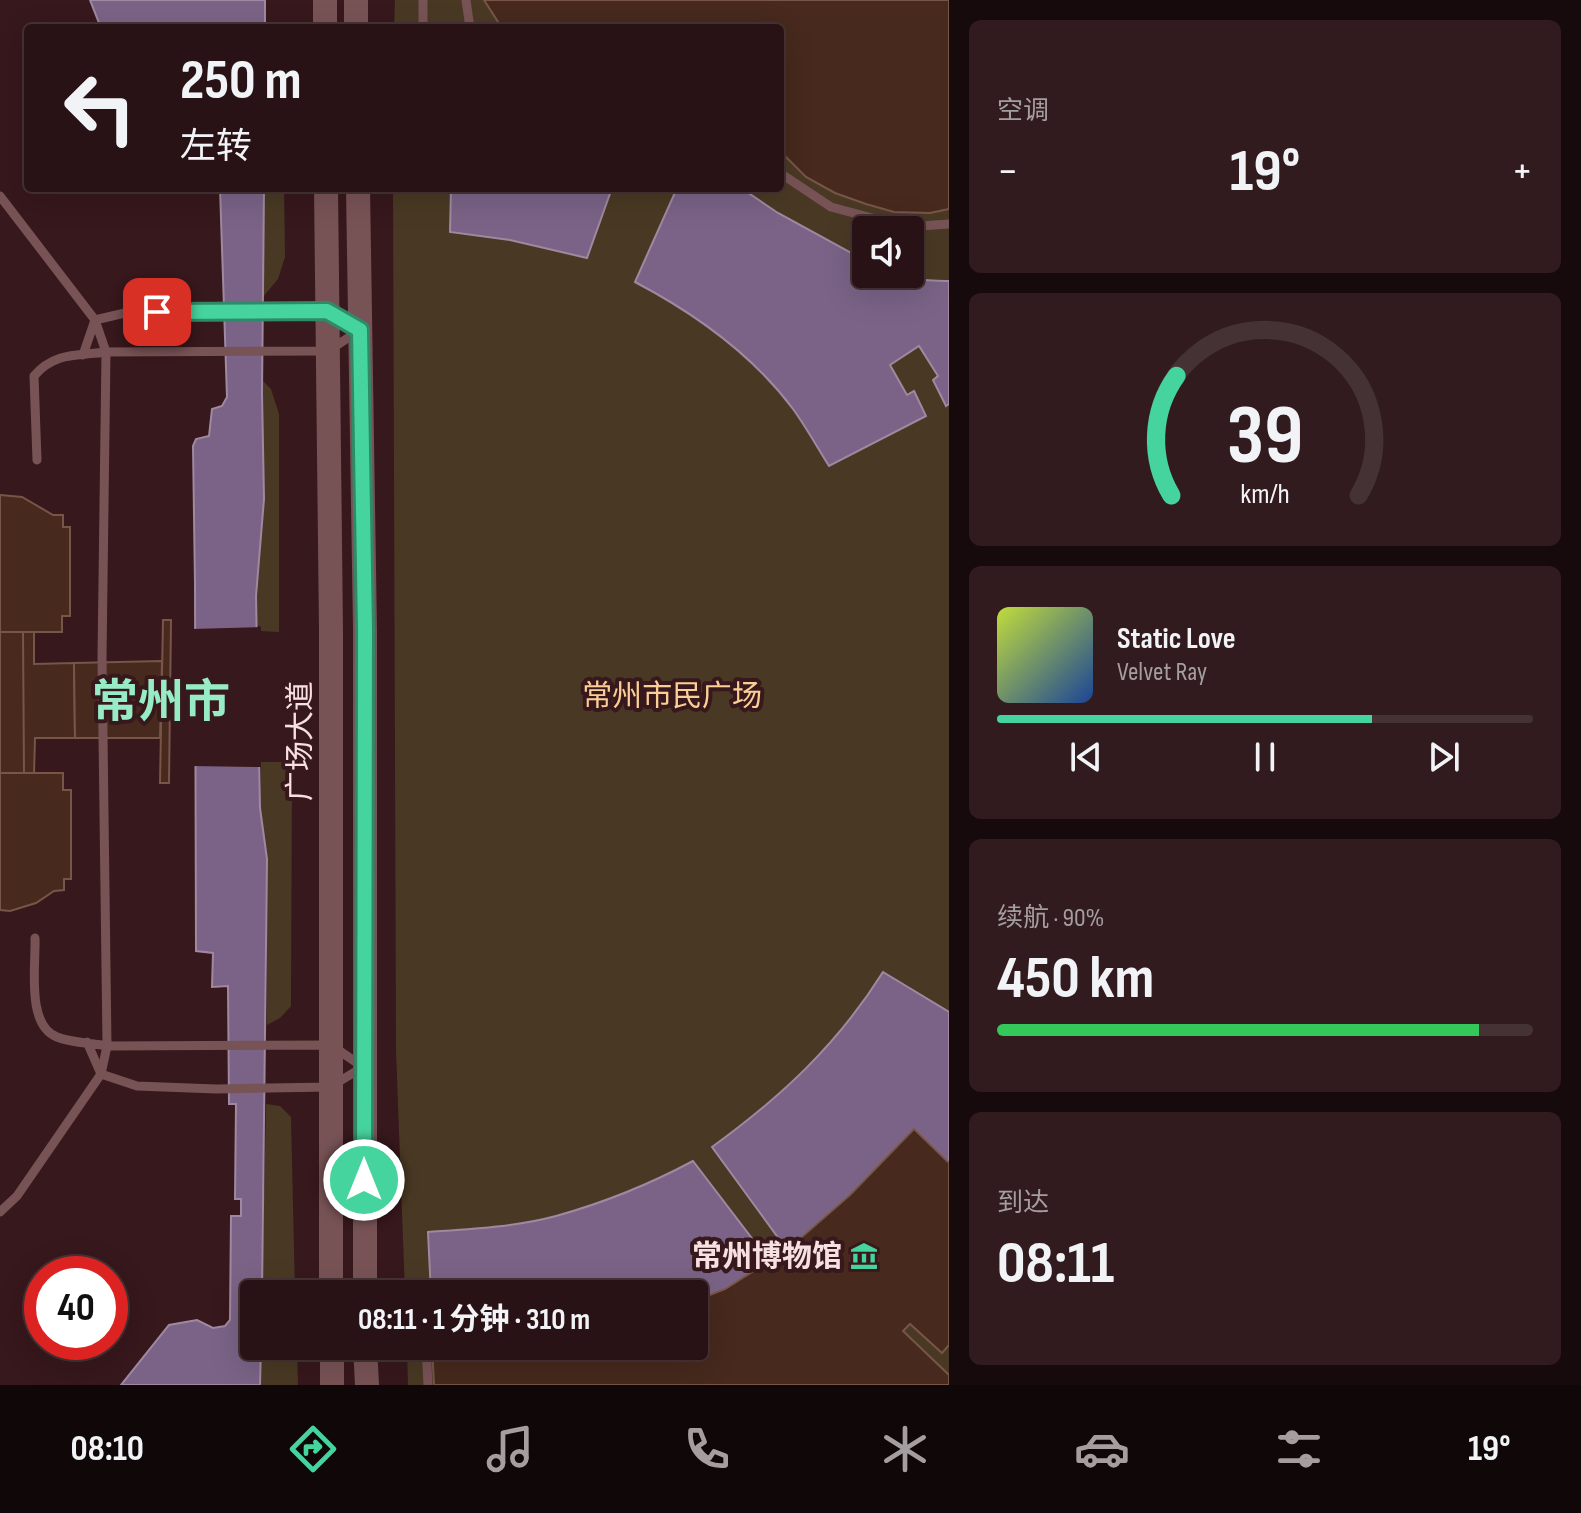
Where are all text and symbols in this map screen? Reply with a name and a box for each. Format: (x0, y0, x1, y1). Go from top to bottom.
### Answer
text: 250 m (180, 48, 302, 115)
icon: left (48, 56, 152, 160)
text: 空调 (997, 96, 1049, 127)
text: 左转 (180, 126, 252, 169)
text: 19° (1230, 136, 1300, 208)
text: − (997, 145, 1019, 198)
text: + (1511, 145, 1533, 198)
map controls (852, 216, 924, 288)
button: sound (852, 216, 924, 288)
pin (123, 278, 191, 346)
icon: arrive (135, 290, 179, 334)
text: 39 (1227, 386, 1303, 486)
text: km/h (1240, 477, 1290, 512)
text: Static Love (1117, 621, 1236, 657)
text: Velvet Ray (1117, 657, 1207, 688)
district label: 常州市 (92, 676, 230, 731)
park label: 常州市民广场 (582, 679, 762, 715)
street label: 广场大道 (283, 681, 319, 801)
icon: previous (1064, 735, 1108, 779)
icon: pause (1243, 735, 1287, 779)
icon: next (1422, 735, 1466, 779)
text: 续航 · 90% (997, 903, 1104, 934)
text: 450 km (997, 943, 1154, 1015)
position arrow (322, 1138, 406, 1222)
text: 到达 (997, 1188, 1049, 1219)
text: 08:11 (997, 1228, 1114, 1300)
place label: 常州博物馆 (692, 1239, 842, 1275)
museum icon: 常州博物馆 (849, 1241, 879, 1271)
speed limit sign: 40 (24, 1256, 128, 1360)
text: 08:11 · 1 分钟 · 310 m (358, 1302, 590, 1338)
icon: directions (285, 1421, 341, 1477)
icon: music (482, 1421, 538, 1477)
icon: phone (679, 1421, 735, 1477)
icon: climate (877, 1421, 933, 1477)
icon: car (1074, 1421, 1130, 1477)
icon: filters (1271, 1421, 1327, 1477)
text: 08:10 (71, 1428, 144, 1471)
text: 19° (1468, 1428, 1510, 1471)

